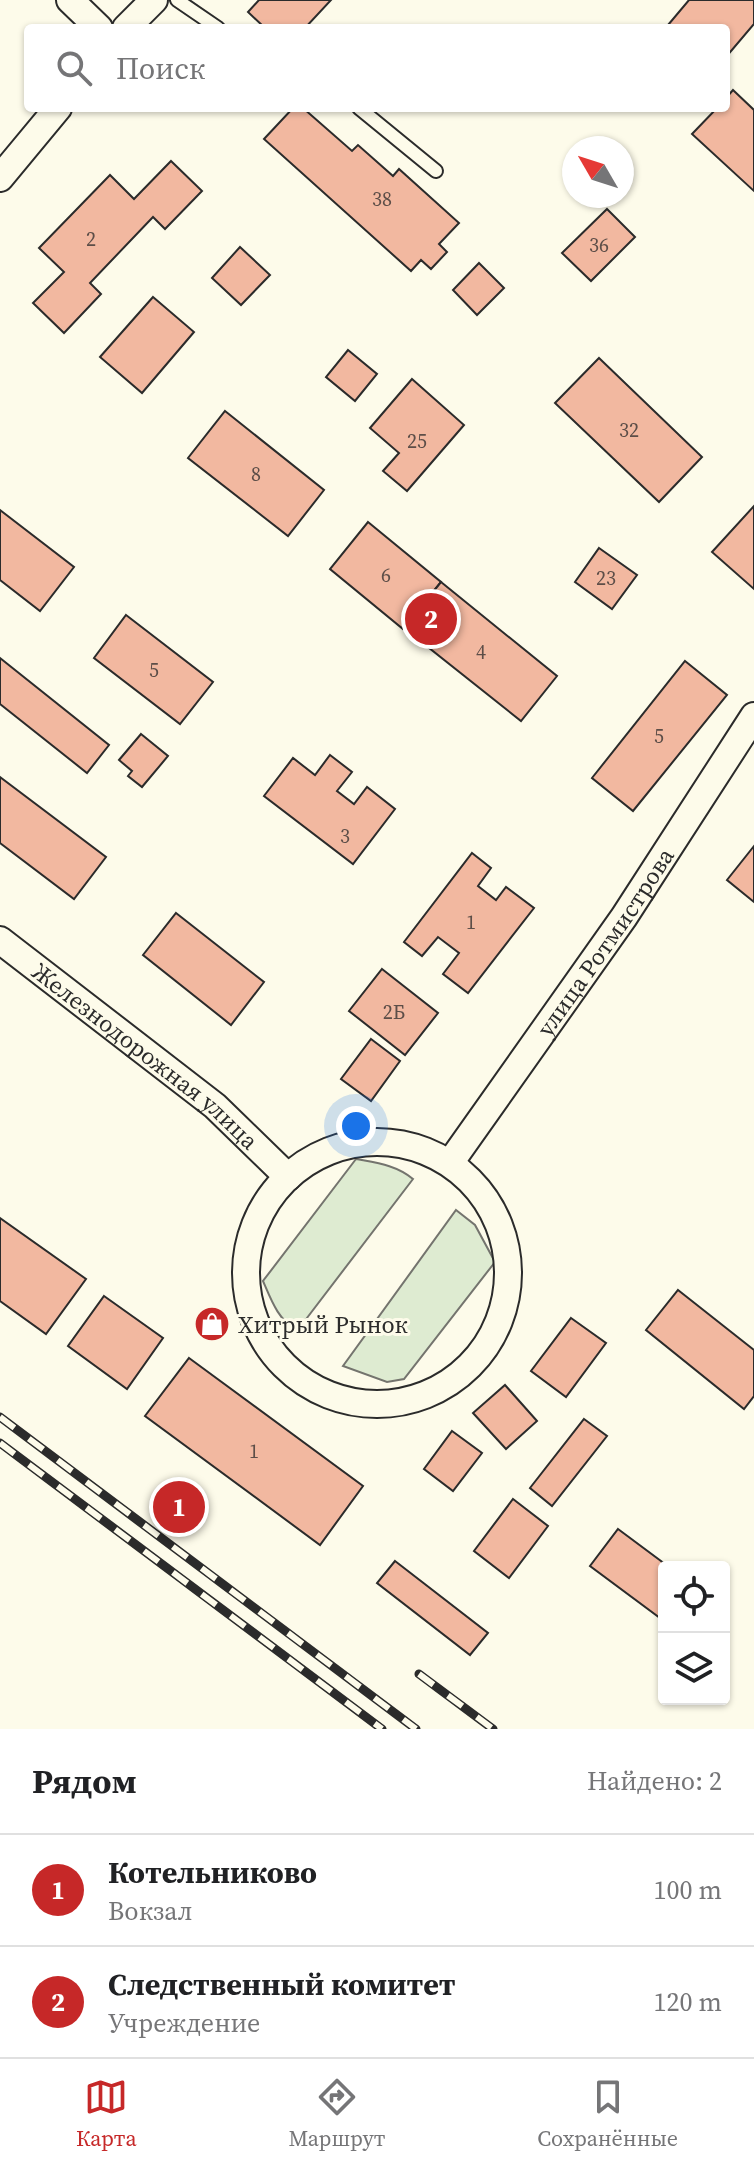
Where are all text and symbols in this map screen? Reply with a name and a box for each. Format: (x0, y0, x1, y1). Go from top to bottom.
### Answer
search box (24, 24, 730, 112)
icon: search (52, 46, 96, 90)
text: Поиск (116, 48, 205, 89)
north arrow (562, 136, 634, 208)
house number: 38 (372, 185, 392, 213)
house number: 2 (86, 225, 96, 253)
house number: 36 (589, 231, 609, 259)
house number: 32 (619, 416, 639, 444)
house number: 25 (407, 427, 427, 455)
house number: 8 (251, 460, 261, 488)
house number: 6 (381, 561, 391, 589)
house number: 23 (596, 564, 616, 592)
pin: 2 (405, 589, 457, 649)
house number: 4 (476, 638, 486, 666)
house number: 5 (149, 656, 159, 684)
house number: 5 (654, 722, 664, 750)
house number: 3 (340, 822, 350, 850)
street label: улица Ротмистрова (528, 840, 682, 1043)
house number: 1 (466, 908, 476, 936)
street label: Железнодорожная улица (26, 955, 267, 1157)
house number: 2Б (383, 998, 405, 1026)
your location (336, 1106, 376, 1146)
shop icon: Хитрый Рынок (193, 1305, 231, 1343)
place label: Хитрый Рынок (238, 1308, 408, 1341)
house number: 1 (249, 1437, 259, 1465)
pin: 1 (153, 1477, 205, 1537)
map controls (658, 1561, 730, 1705)
button: locate (658, 1561, 730, 1633)
button: layers (658, 1633, 730, 1705)
text: Рядом (32, 1758, 137, 1804)
text: Найдено: 2 (587, 1763, 722, 1799)
text: Котельниково (108, 1852, 317, 1893)
text: 1 (51, 1872, 65, 1908)
text: 100 m (654, 1872, 722, 1908)
text: Вокзал (108, 1893, 192, 1929)
text: Следственный комитет (108, 1964, 456, 2005)
text: 2 (51, 1984, 65, 2020)
text: 120 m (654, 1984, 722, 2020)
text: Учреждение (108, 2005, 260, 2041)
tab: Карта (76, 2075, 137, 2153)
tab: Маршрут (288, 2075, 385, 2153)
tab: Сохранённые (537, 2075, 678, 2153)

